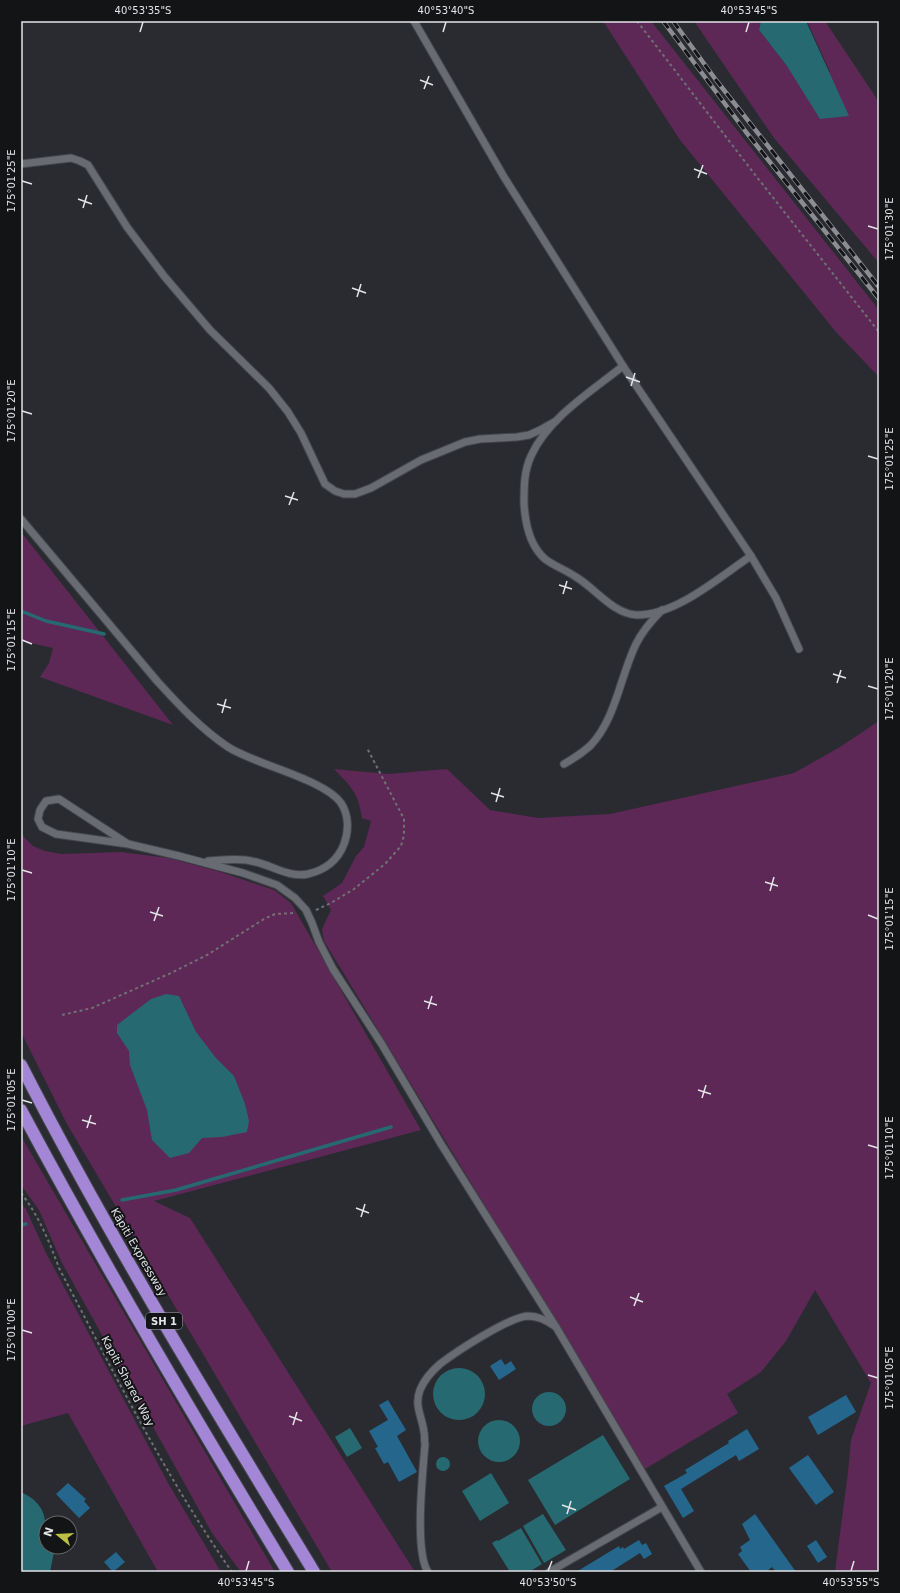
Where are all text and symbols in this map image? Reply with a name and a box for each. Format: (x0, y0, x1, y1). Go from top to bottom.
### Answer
text: 40°53'35"S (115, 5, 171, 16)
text: 40°53'40"S (418, 5, 474, 16)
text: 40°53'45"S (721, 5, 777, 16)
text: 175°01'25"E (6, 149, 17, 213)
text: 175°01'30"E (884, 197, 895, 261)
text: 175°01'20"E (6, 379, 17, 443)
text: 175°01'25"E (884, 427, 895, 491)
text: 175°01'15"E (6, 608, 17, 672)
text: 175°01'20"E (884, 657, 895, 721)
text: 175°01'10"E (6, 838, 17, 902)
text: 175°01'15"E (884, 887, 895, 951)
text: 175°01'05"E (6, 1068, 17, 1132)
text: 175°01'10"E (884, 1116, 895, 1180)
street label: Kāpiti Expressway (108, 1206, 169, 1299)
text: 175°01'00"E (6, 1298, 17, 1362)
road number: SH 1 (146, 1313, 182, 1329)
street label: Kapiti Shared Way (98, 1334, 157, 1429)
text: 175°01'05"E (884, 1346, 895, 1410)
north arrow (38, 1515, 78, 1555)
text: N (41, 1526, 57, 1538)
text: 40°53'45"S (218, 1577, 274, 1588)
text: 40°53'50"S (520, 1577, 576, 1588)
text: 40°53'55"S (823, 1577, 879, 1588)

